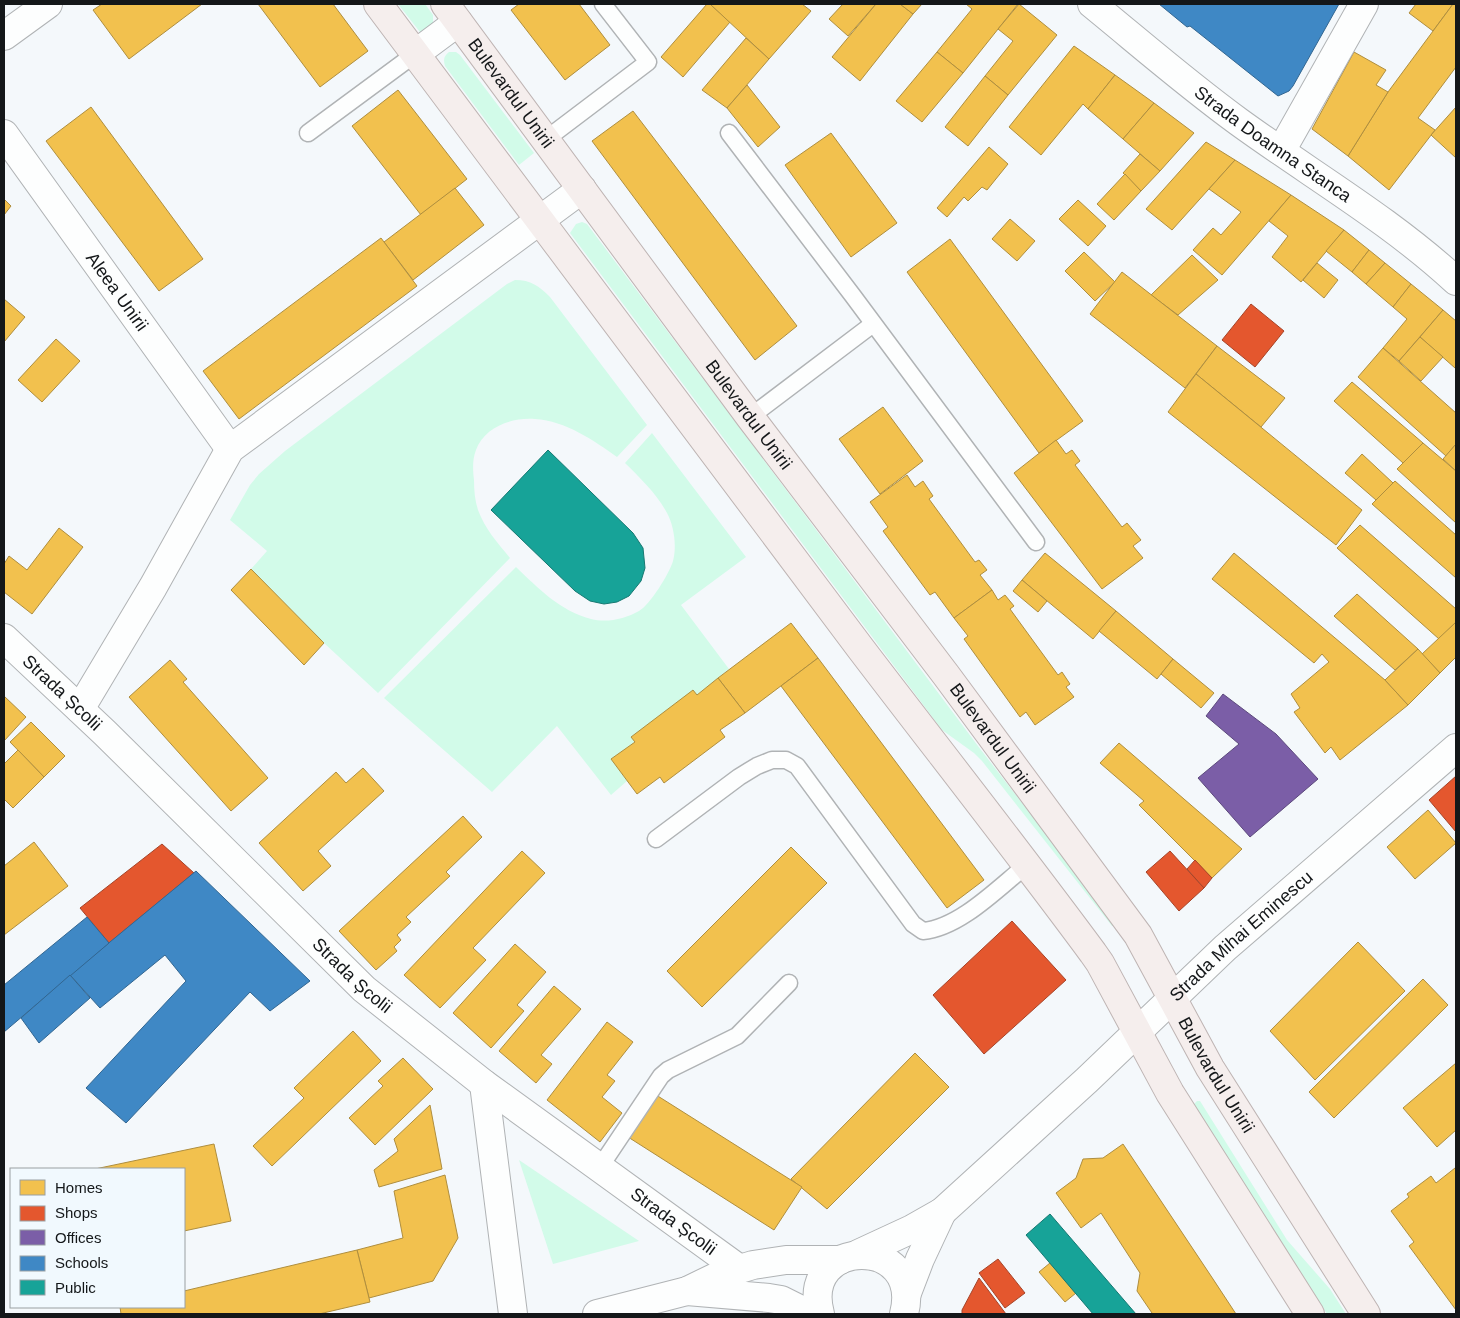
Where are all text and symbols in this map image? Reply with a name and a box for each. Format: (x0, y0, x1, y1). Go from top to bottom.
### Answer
street label: Bulevardul Unirii (464, 35, 558, 152)
street label: Strada Doamna Stanca (1190, 82, 1356, 207)
street label: Aleea Unirii (82, 248, 152, 335)
street label: Bulevardul Unirii (702, 356, 796, 473)
street label: Strada Școlii (19, 651, 106, 735)
street label: Bulevardul Unirii (946, 680, 1040, 797)
street label: Strada Mihai Eminescu (1166, 867, 1317, 1005)
street label: Strada Școlii (308, 934, 396, 1017)
street label: Bulevardul Unirii (1174, 1014, 1258, 1136)
legend (10, 1168, 185, 1308)
text: Homes (55, 1179, 103, 1196)
street label: Strada Școlii (627, 1184, 720, 1259)
text: Shops (55, 1204, 98, 1221)
text: Offices (55, 1229, 101, 1246)
text: Schools (55, 1254, 108, 1271)
text: Public (55, 1279, 96, 1296)

